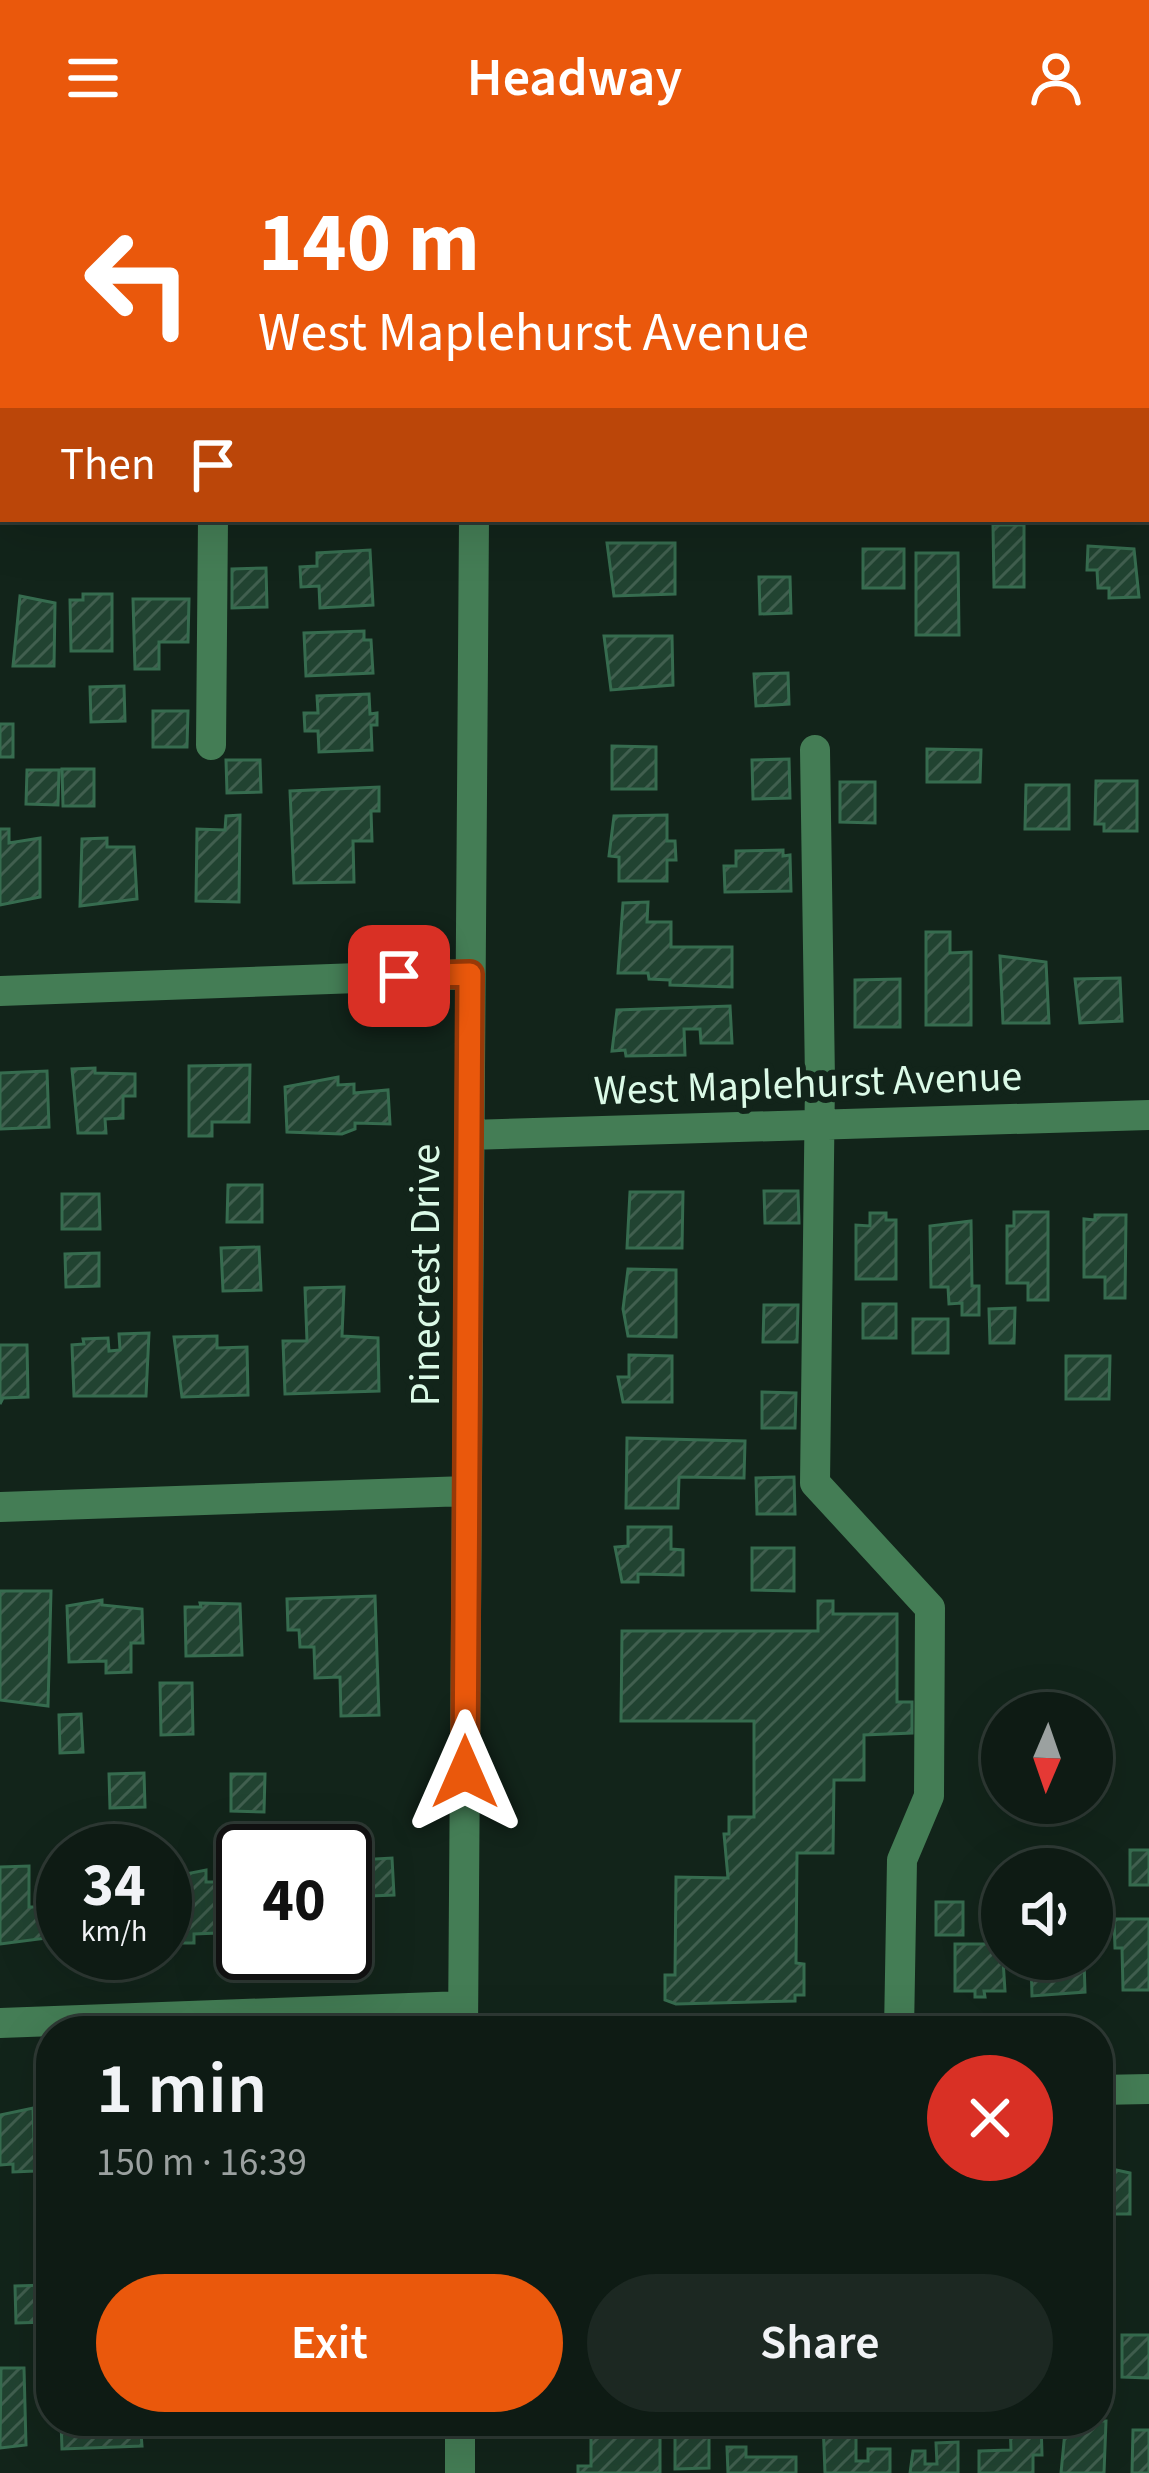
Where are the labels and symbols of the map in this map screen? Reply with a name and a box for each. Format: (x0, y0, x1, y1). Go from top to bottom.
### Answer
pin (348, 925, 450, 1027)
street label: West Maplehurst Avenue (593, 1047, 1023, 1121)
street label: Pinecrest Drive (396, 1144, 456, 1406)
north arrow (981, 1692, 1113, 1824)
position arrow (402, 1709, 528, 1835)
speed limit sign: 40 (216, 1824, 372, 1980)

